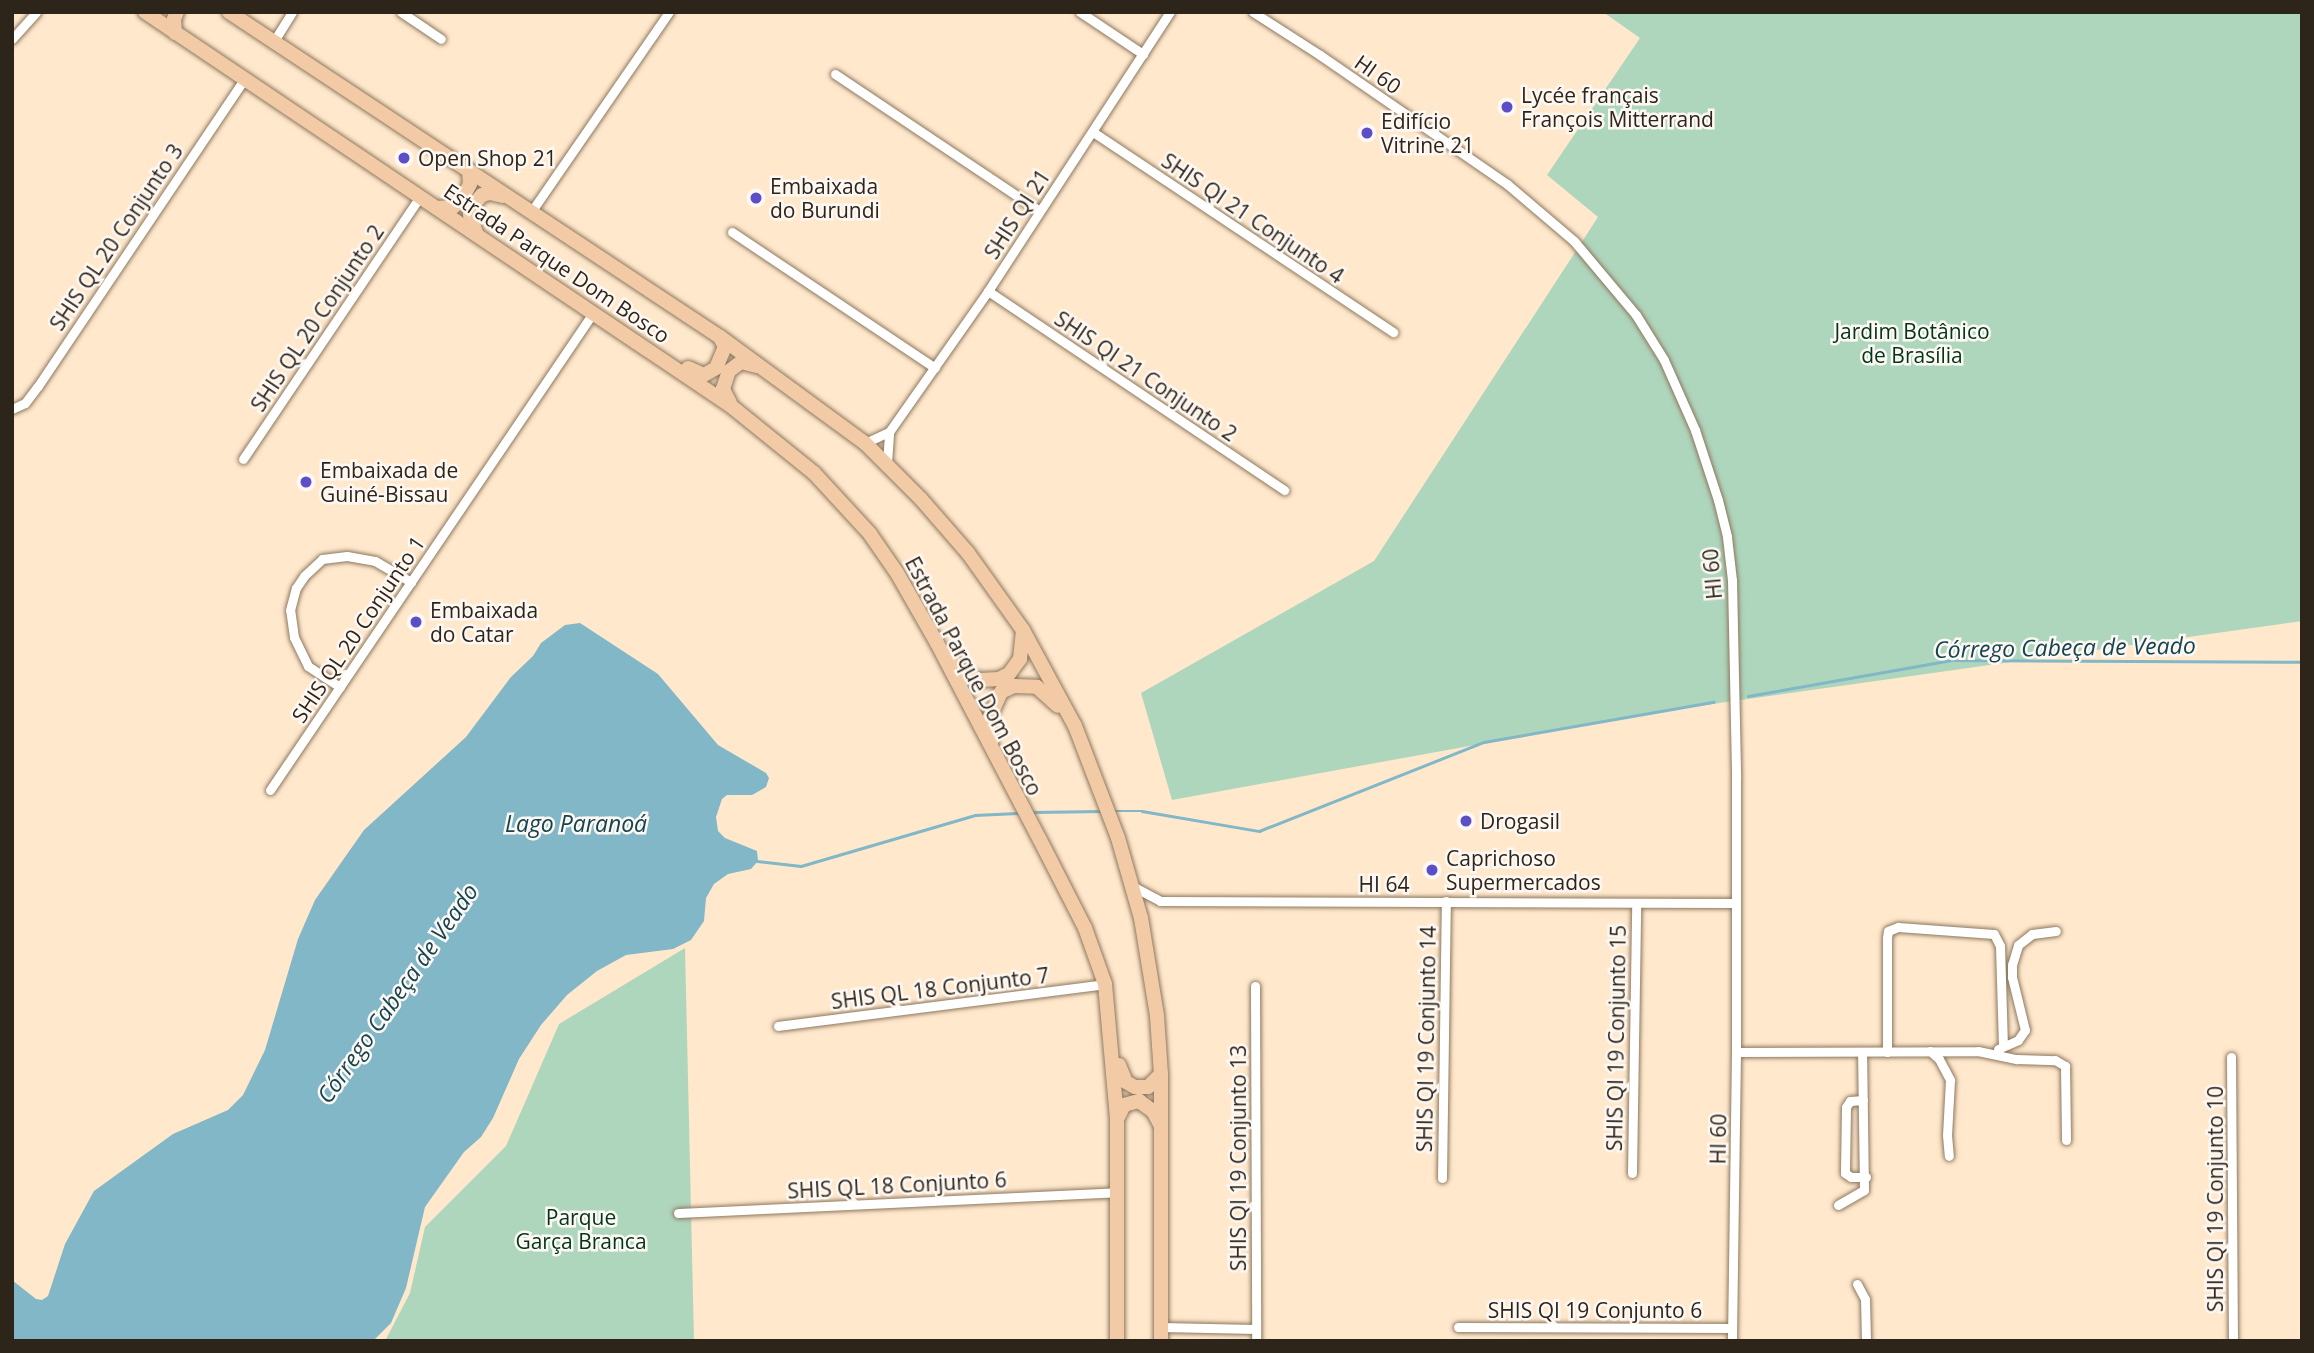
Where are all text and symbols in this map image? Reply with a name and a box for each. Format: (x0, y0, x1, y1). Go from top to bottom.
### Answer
street label: HI 60 (1350, 49, 1406, 99)
place label: Lycée français François Mitterrand (1521, 82, 1714, 132)
marker: Lycée français François Mitterrand (1499, 99, 1515, 115)
place label: Edifício Vitrine 21 (1381, 108, 1474, 158)
marker: Edifício Vitrine 21 (1359, 125, 1375, 141)
street label: SHIS QL 20 Conjunto 3 (44, 139, 188, 335)
place label: Open Shop 21 (418, 145, 557, 171)
street label: SHIS QI 21 Conjunto 4 (1157, 148, 1349, 288)
marker: Open Shop 21 (396, 150, 412, 166)
street label: SHIS QI 21 (979, 165, 1055, 263)
place label: Embaixada do Burundi (770, 173, 880, 223)
street label: Estrada Parque Dom Bosco (439, 178, 675, 348)
marker: Embaixada do Burundi (748, 190, 764, 206)
street label: SHIS QL 20 Conjunto 2 (245, 220, 389, 416)
street label: SHIS QI 21 Conjunto 2 (1050, 306, 1242, 446)
park label: Jardim Botânico de Brasília (1834, 318, 1990, 368)
place label: Embaixada de Guiné-Bissau (320, 457, 458, 507)
marker: Embaixada de Guiné-Bissau (298, 474, 314, 490)
street label: SHIS QL 20 Conjunto 1 (286, 531, 430, 727)
street label: HI 60 (1697, 548, 1727, 600)
street label: Estrada Parque Dom Bosco (900, 552, 1048, 800)
place label: Embaixada do Catar (430, 597, 538, 647)
marker: Embaixada do Catar (408, 614, 424, 630)
water label: Córrego Cabeça de Veado (1934, 631, 2196, 663)
place label: Drogasil (1480, 808, 1560, 834)
water label: Lago Paranoá (505, 809, 647, 837)
marker: Drogasil (1458, 813, 1474, 829)
place label: Caprichoso Supermercados (1446, 845, 1601, 895)
marker: Caprichoso Supermercados (1424, 862, 1440, 878)
street label: HI 64 (1359, 871, 1409, 897)
water label: Córrego Cabeça de Veado (311, 878, 483, 1108)
street label: SHIS QI 19 Conjunto 15 (1601, 925, 1631, 1151)
street label: SHIS QI 19 Conjunto 14 (1411, 926, 1441, 1152)
street label: SHIS QL 18 Conjunto 7 (830, 962, 1050, 1014)
street label: SHIS QI 19 Conjunto 13 (1225, 1045, 1251, 1271)
street label: SHIS QI 19 Conjunto 10 (2202, 1086, 2228, 1312)
street label: HI 60 (1705, 1113, 1731, 1165)
street label: SHIS QL 18 Conjunto 6 (787, 1167, 1007, 1203)
park label: Parque Garça Branca (515, 1204, 647, 1254)
street label: SHIS QI 19 Conjunto 6 (1488, 1297, 1702, 1323)

